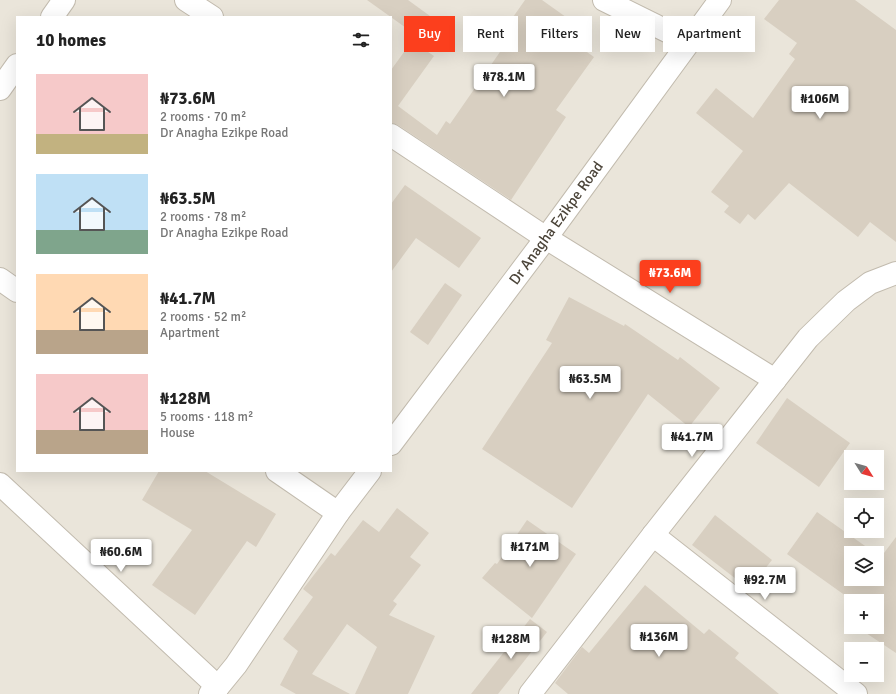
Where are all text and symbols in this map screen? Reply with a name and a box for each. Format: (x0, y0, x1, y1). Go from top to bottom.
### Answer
chip: Buy (404, 16, 455, 52)
chip: Rent (463, 16, 518, 52)
chip: Filters (526, 16, 592, 52)
chip: New (600, 16, 655, 52)
chip: Apartment (663, 16, 755, 52)
icon: filters (350, 29, 372, 51)
text: 10 homes (36, 30, 106, 51)
pin: ₦78.1M (471, 64, 537, 98)
text: ₦78.1M (483, 69, 525, 85)
pin: ₦106M (792, 86, 848, 120)
text: ₦73.6M (160, 88, 216, 109)
icon: home (68, 90, 116, 138)
text: ₦106M (801, 91, 839, 107)
text: 2 rooms · 70 m² (160, 109, 246, 125)
text: Dr Anagha Ezikpe Road (160, 125, 288, 141)
street label: Dr Anagha Ezikpe Road (505, 158, 607, 288)
text: ₦63.5M (160, 188, 216, 209)
icon: home (68, 190, 116, 238)
text: 2 rooms · 78 m² (160, 209, 246, 225)
text: Dr Anagha Ezikpe Road (160, 225, 288, 241)
pin: ₦73.6M (637, 260, 703, 294)
text: ₦73.6M (649, 265, 691, 281)
text: ₦41.7M (160, 288, 216, 309)
icon: home (68, 290, 116, 338)
text: 2 rooms · 52 m² (160, 309, 246, 325)
text: Apartment (160, 325, 220, 341)
pin: ₦63.5M (557, 366, 623, 400)
text: ₦63.5M (569, 371, 611, 387)
text: ₦128M (160, 388, 211, 409)
icon: home (68, 390, 116, 438)
text: 5 rooms · 118 m² (160, 409, 253, 425)
pin: ₦41.7M (659, 424, 725, 458)
text: House (160, 425, 195, 441)
text: ₦41.7M (671, 429, 713, 445)
north arrow (844, 450, 884, 490)
map controls (844, 450, 884, 682)
button: locate (844, 498, 884, 538)
pin: ₦171M (502, 534, 558, 568)
pin: ₦60.6M (88, 539, 154, 573)
text: ₦171M (511, 539, 549, 555)
text: ₦60.6M (100, 544, 142, 560)
button: layers (844, 546, 884, 586)
pin: ₦92.7M (732, 567, 798, 601)
text: ₦92.7M (744, 572, 786, 588)
button: + (844, 594, 884, 634)
pin: ₦136M (631, 624, 687, 658)
pin: ₦128M (483, 626, 539, 660)
text: ₦136M (640, 629, 678, 645)
text: ₦128M (492, 631, 530, 647)
button: − (844, 642, 884, 682)

